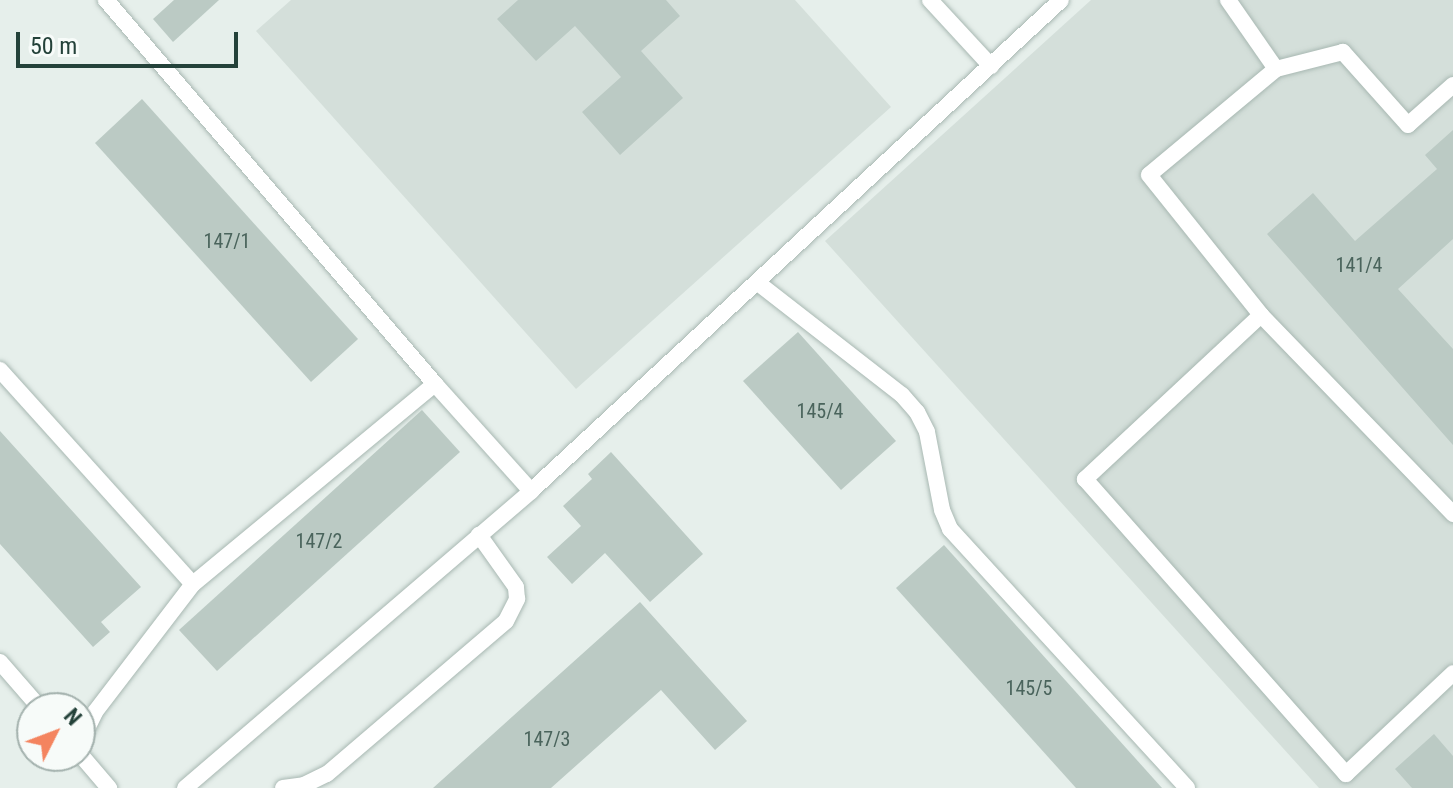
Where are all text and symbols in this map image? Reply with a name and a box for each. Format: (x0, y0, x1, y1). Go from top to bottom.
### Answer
scale bar (20, 16, 242, 66)
text: 50 m (30, 32, 77, 60)
house number: 147/1 (204, 229, 250, 253)
house number: 141/4 (1336, 253, 1382, 277)
house number: 145/4 (797, 399, 843, 423)
house number: 147/2 (296, 529, 342, 553)
house number: 145/5 (1006, 676, 1052, 700)
north arrow (16, 692, 96, 772)
text: N (59, 704, 87, 730)
house number: 147/3 (524, 727, 570, 751)

